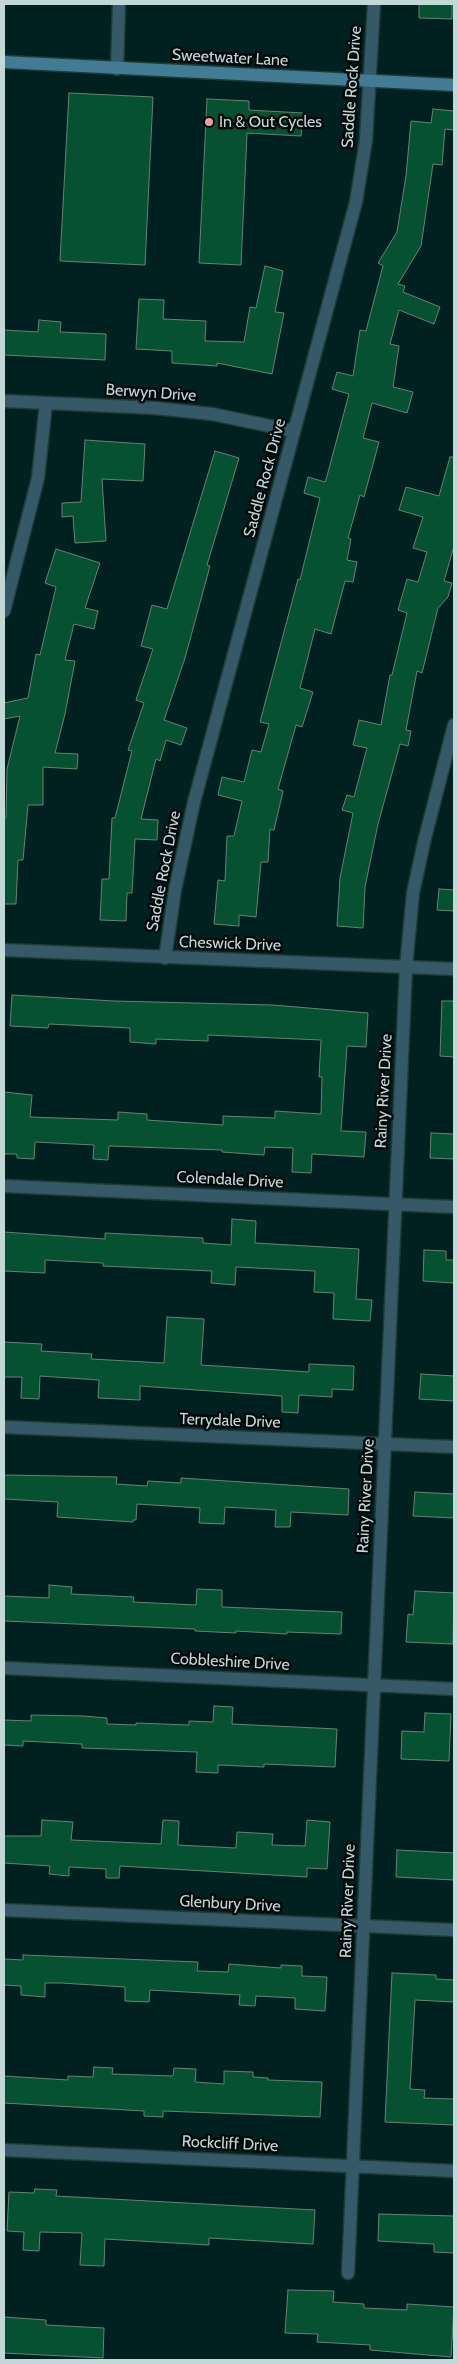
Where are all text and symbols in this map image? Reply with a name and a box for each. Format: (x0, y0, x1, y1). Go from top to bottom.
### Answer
street label: Saddle Rock Drive (338, 25, 366, 149)
street label: Sweetwater Lane (171, 45, 289, 71)
place label: In & Out Cycles (219, 112, 322, 132)
marker: In & Out Cycles (203, 116, 215, 128)
street label: Berwyn Drive (105, 380, 197, 406)
street label: Saddle Rock Drive (240, 416, 290, 540)
street label: Saddle Rock Drive (143, 809, 185, 933)
street label: Cheswick Drive (179, 933, 281, 955)
street label: Rainy River Drive (371, 1033, 397, 1149)
street label: Colendale Drive (176, 1168, 284, 1192)
street label: Terrydale Drive (179, 1410, 281, 1432)
street label: Rainy River Drive (353, 1438, 379, 1554)
street label: Cobbleshire Drive (170, 1649, 290, 1675)
street label: Rainy River Drive (336, 1843, 360, 1959)
street label: Glenbury Drive (179, 1892, 281, 1916)
street label: Rockcliff Drive (181, 2132, 279, 2156)

